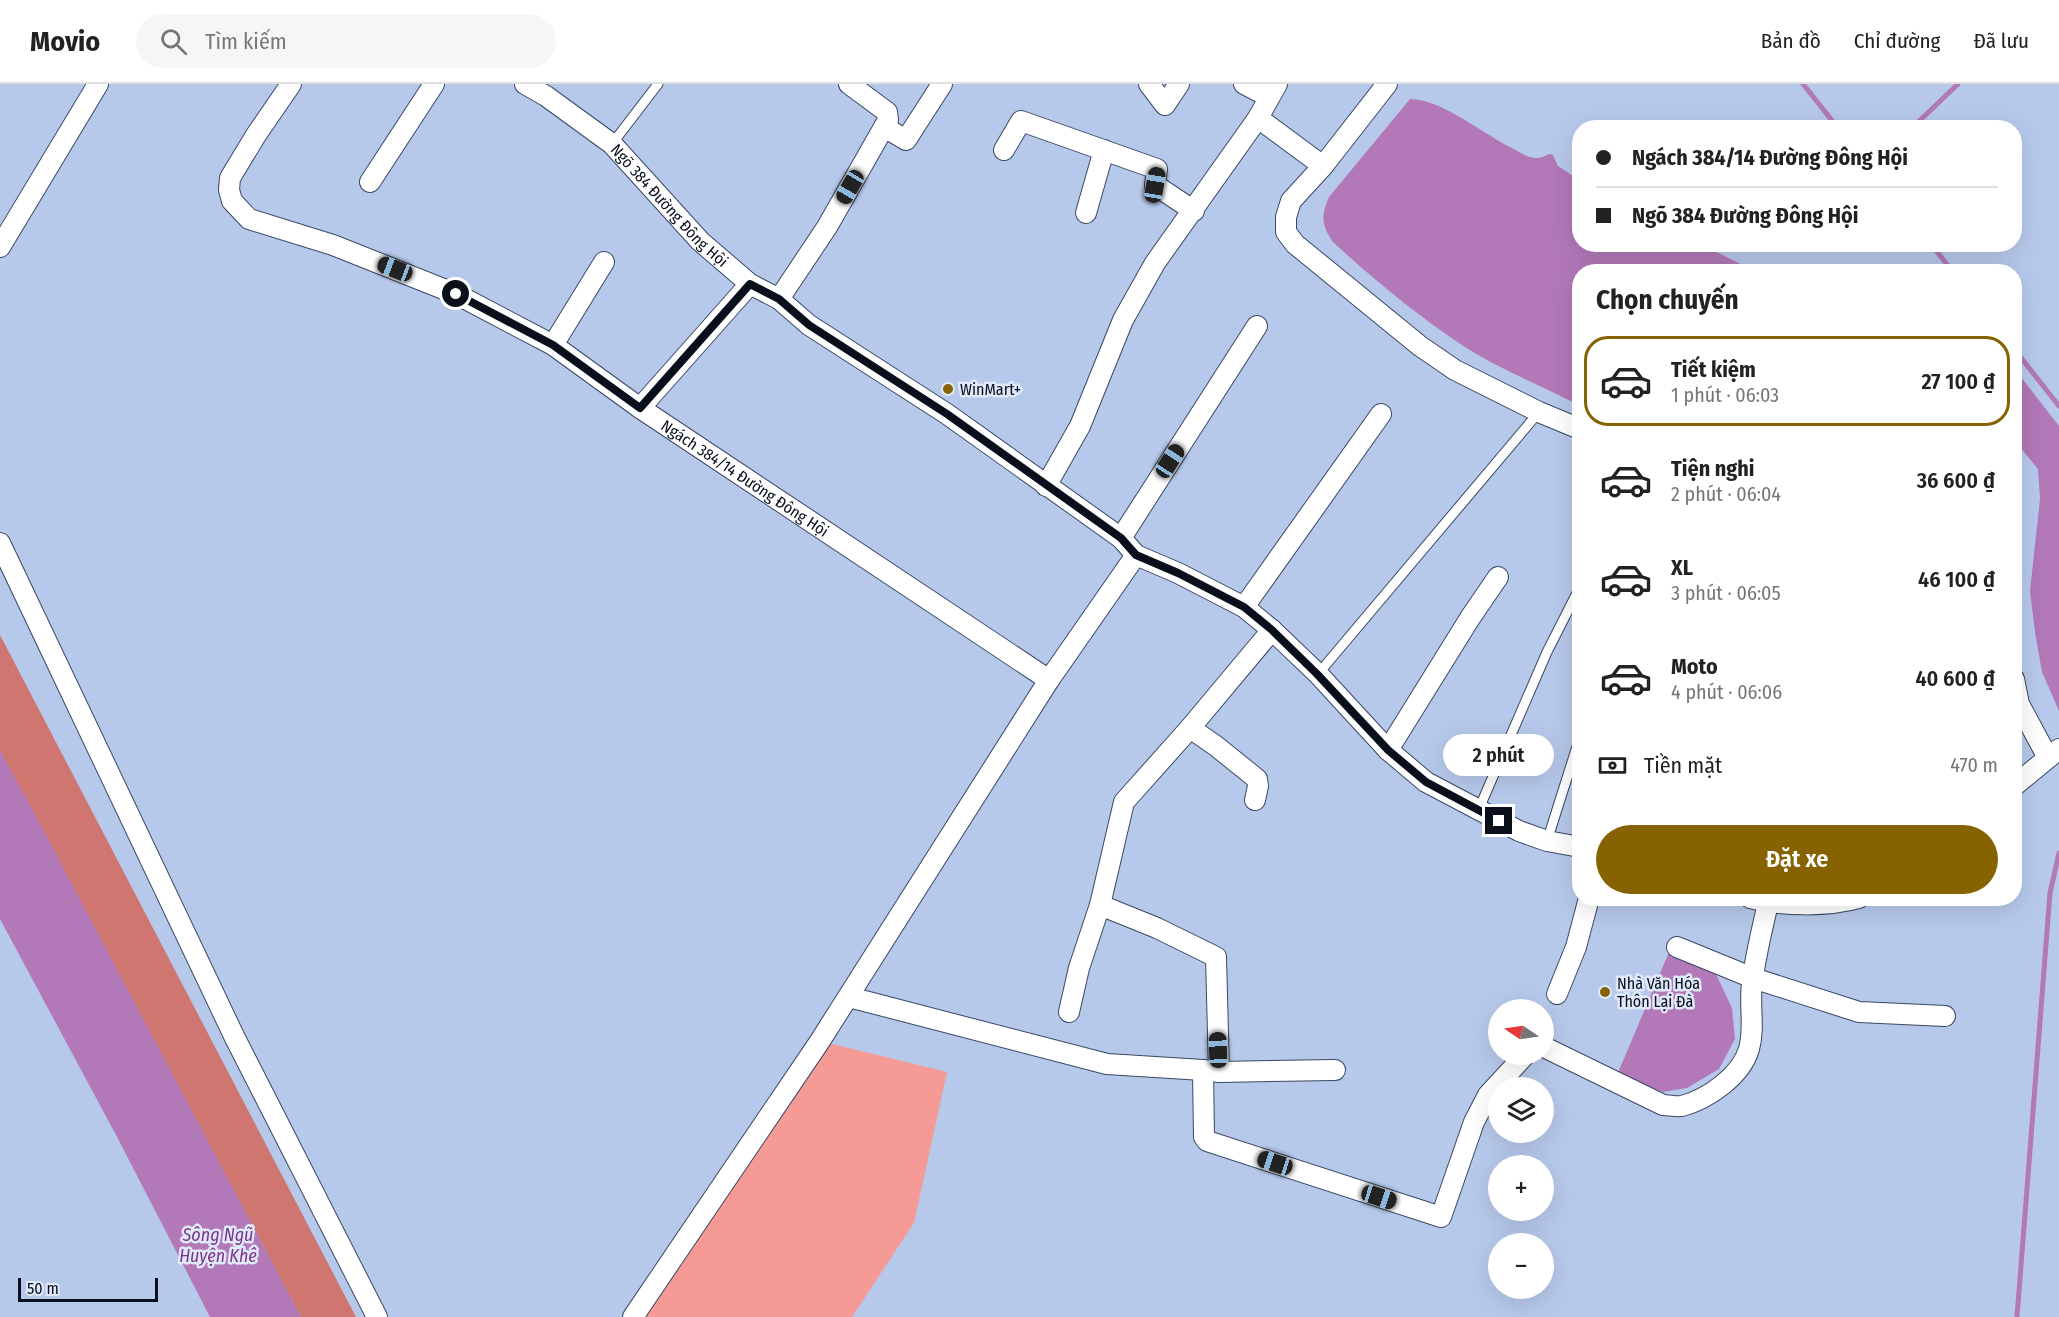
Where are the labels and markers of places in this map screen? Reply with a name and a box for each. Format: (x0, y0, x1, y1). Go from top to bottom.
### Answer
place label: WinMart+ (960, 380, 1021, 399)
marker: WinMart+ (941, 382, 955, 396)
place label: Nhà Văn Hóa Thôn Lại Đà (1617, 974, 1700, 1011)
marker: Nhà Văn Hóa Thôn Lại Đà (1598, 985, 1612, 999)

